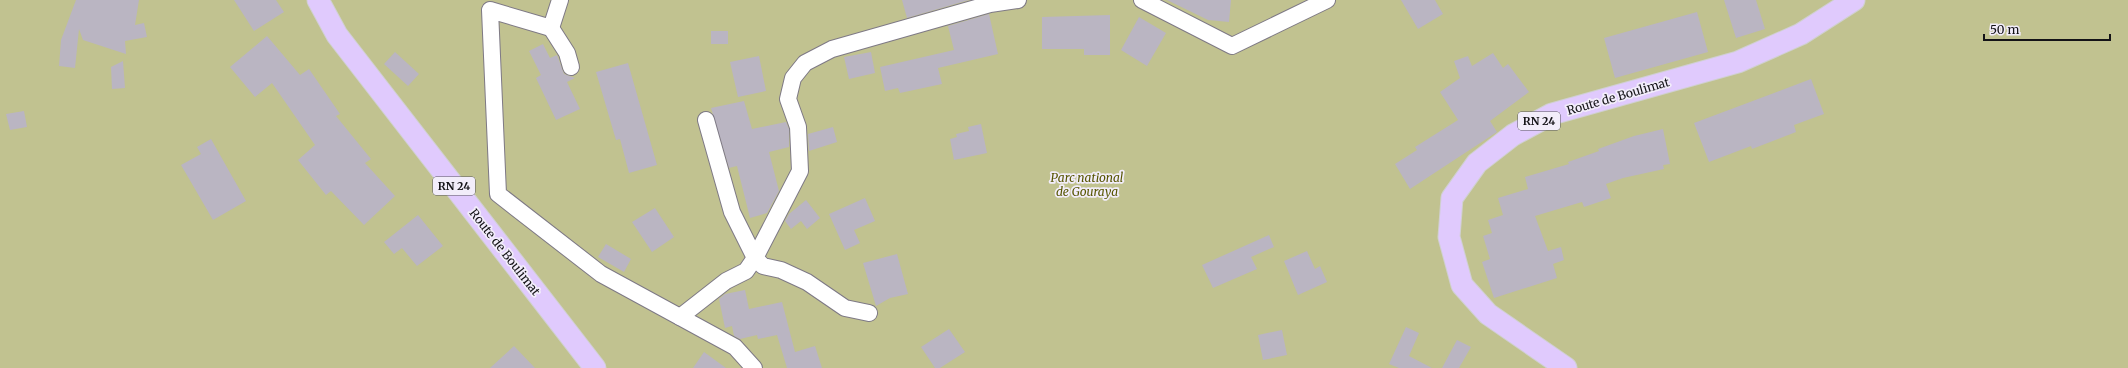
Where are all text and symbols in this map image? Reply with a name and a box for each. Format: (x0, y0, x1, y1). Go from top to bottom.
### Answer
scale bar (1984, 16, 2110, 42)
text: 50 m (1990, 22, 2019, 37)
street label: Route de Boulimat (1565, 74, 1671, 118)
road number: RN 24 (1518, 112, 1560, 130)
park label: Parc national de Gouraya (1051, 170, 1124, 199)
road number: RN 24 (433, 177, 475, 195)
street label: Route de Boulimat (466, 206, 544, 299)

